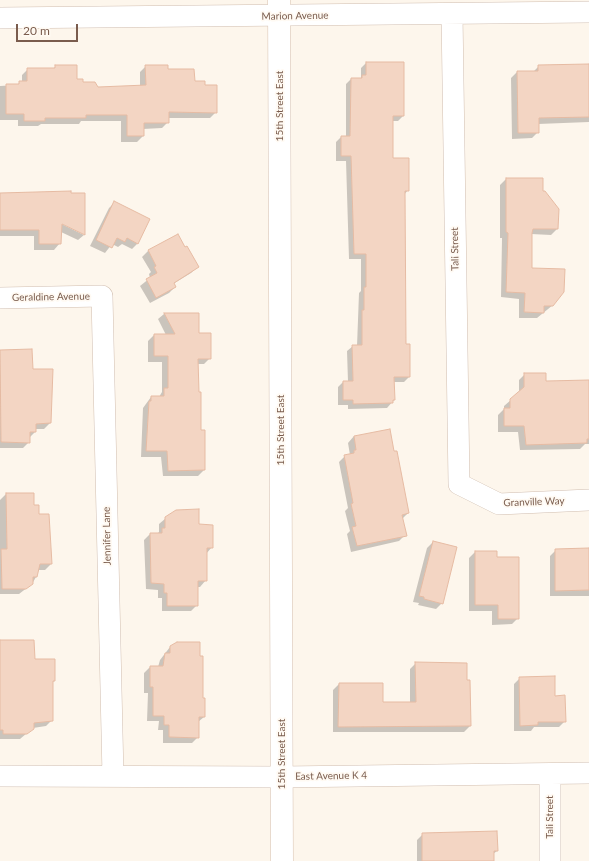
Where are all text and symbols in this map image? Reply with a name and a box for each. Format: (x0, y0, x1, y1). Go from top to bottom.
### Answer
street label: Marion Avenue (261, 9, 329, 23)
scale bar (18, 16, 80, 42)
text: 20 m (23, 23, 50, 38)
street label: 15th Street East (274, 71, 286, 141)
street label: Tali Street (449, 227, 461, 271)
street label: Geraldine Avenue (12, 290, 90, 304)
street label: 15th Street East (275, 395, 287, 465)
street label: Granville Way (503, 495, 565, 509)
street label: Jennifer Lane (100, 507, 114, 565)
street label: 15th Street East (276, 719, 288, 789)
street label: East Avenue K 4 (295, 769, 367, 783)
street label: Tali Street (544, 795, 556, 839)

